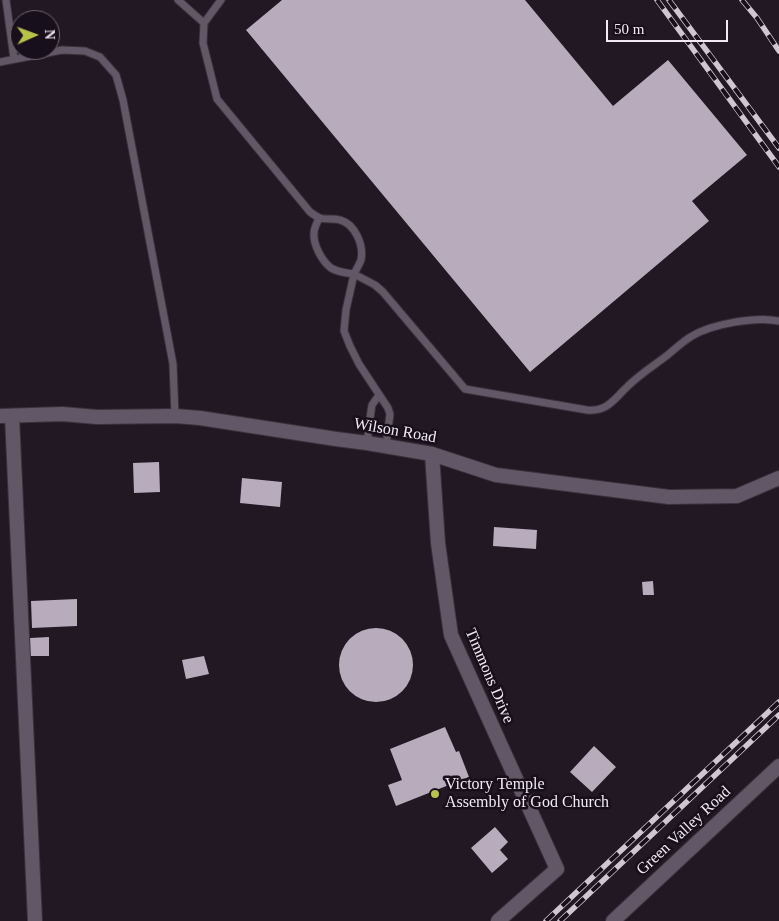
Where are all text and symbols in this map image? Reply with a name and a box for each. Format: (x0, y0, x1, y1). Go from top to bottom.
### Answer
north arrow (10, 10, 60, 60)
scale bar (609, 10, 732, 42)
text: 50 m (614, 21, 644, 37)
text: N (42, 29, 57, 40)
street label: Wilson Road (352, 414, 438, 448)
street label: Timmons Drive (460, 626, 518, 726)
place label: Victory Temple Assembly of God Church (445, 775, 609, 813)
street label: Green Valley Road (633, 782, 735, 880)
marker: Victory Temple Assembly of God Church (429, 788, 441, 800)

